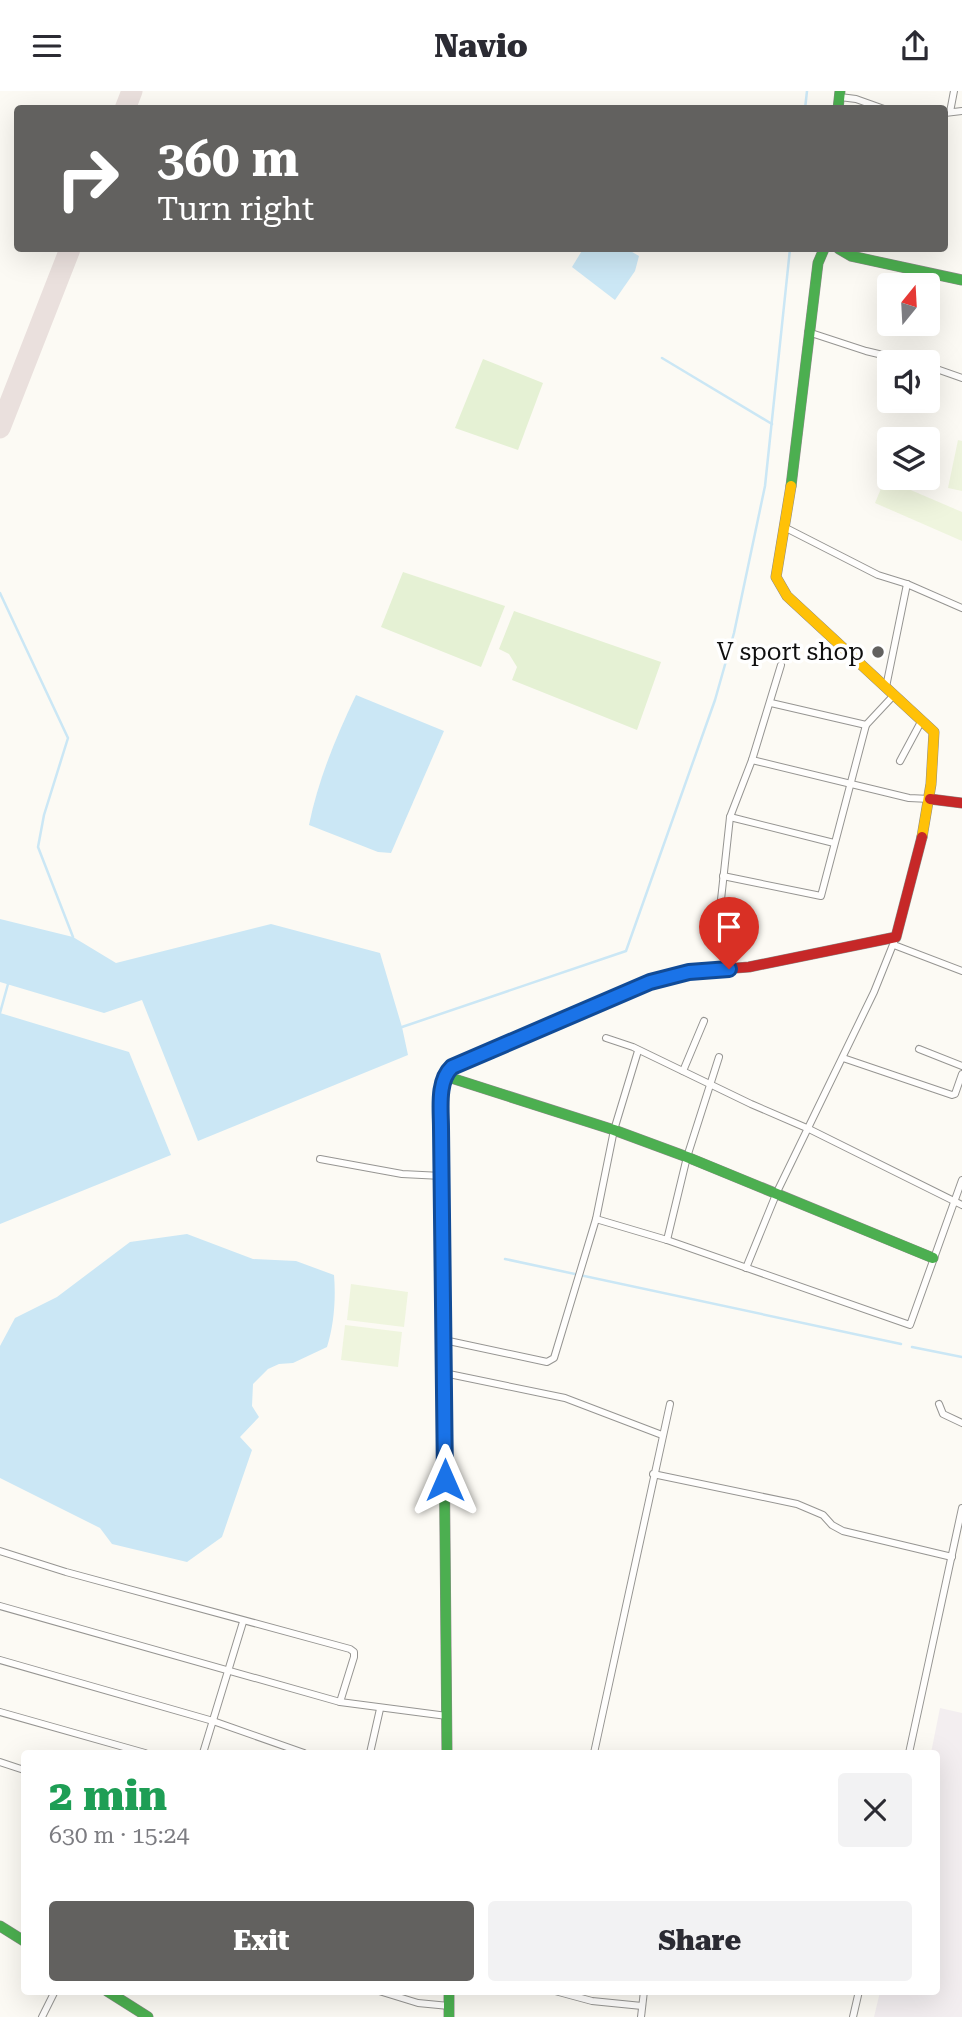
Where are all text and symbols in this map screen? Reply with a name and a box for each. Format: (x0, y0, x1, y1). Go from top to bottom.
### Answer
icon: menu (28, 27, 66, 65)
text: Navio (434, 27, 528, 65)
icon: share (896, 27, 934, 65)
text: 360 m (157, 131, 299, 188)
icon: right (42, 133, 133, 224)
text: Turn right (157, 190, 314, 228)
north arrow (877, 273, 940, 336)
map controls (877, 273, 940, 490)
button: sound (877, 350, 940, 413)
button: layers (877, 427, 940, 490)
place label: V sport shop (717, 638, 864, 666)
marker: V sport shop (870, 644, 886, 660)
pin (699, 897, 759, 969)
icon: arrive (710, 908, 748, 946)
position arrow (408, 1443, 482, 1517)
text: 2 min (49, 1771, 167, 1820)
button: close (838, 1773, 912, 1847)
text: 630 m · 15:24 (49, 1822, 189, 1849)
button: Exit (49, 1901, 474, 1981)
button: Share (488, 1901, 912, 1981)

